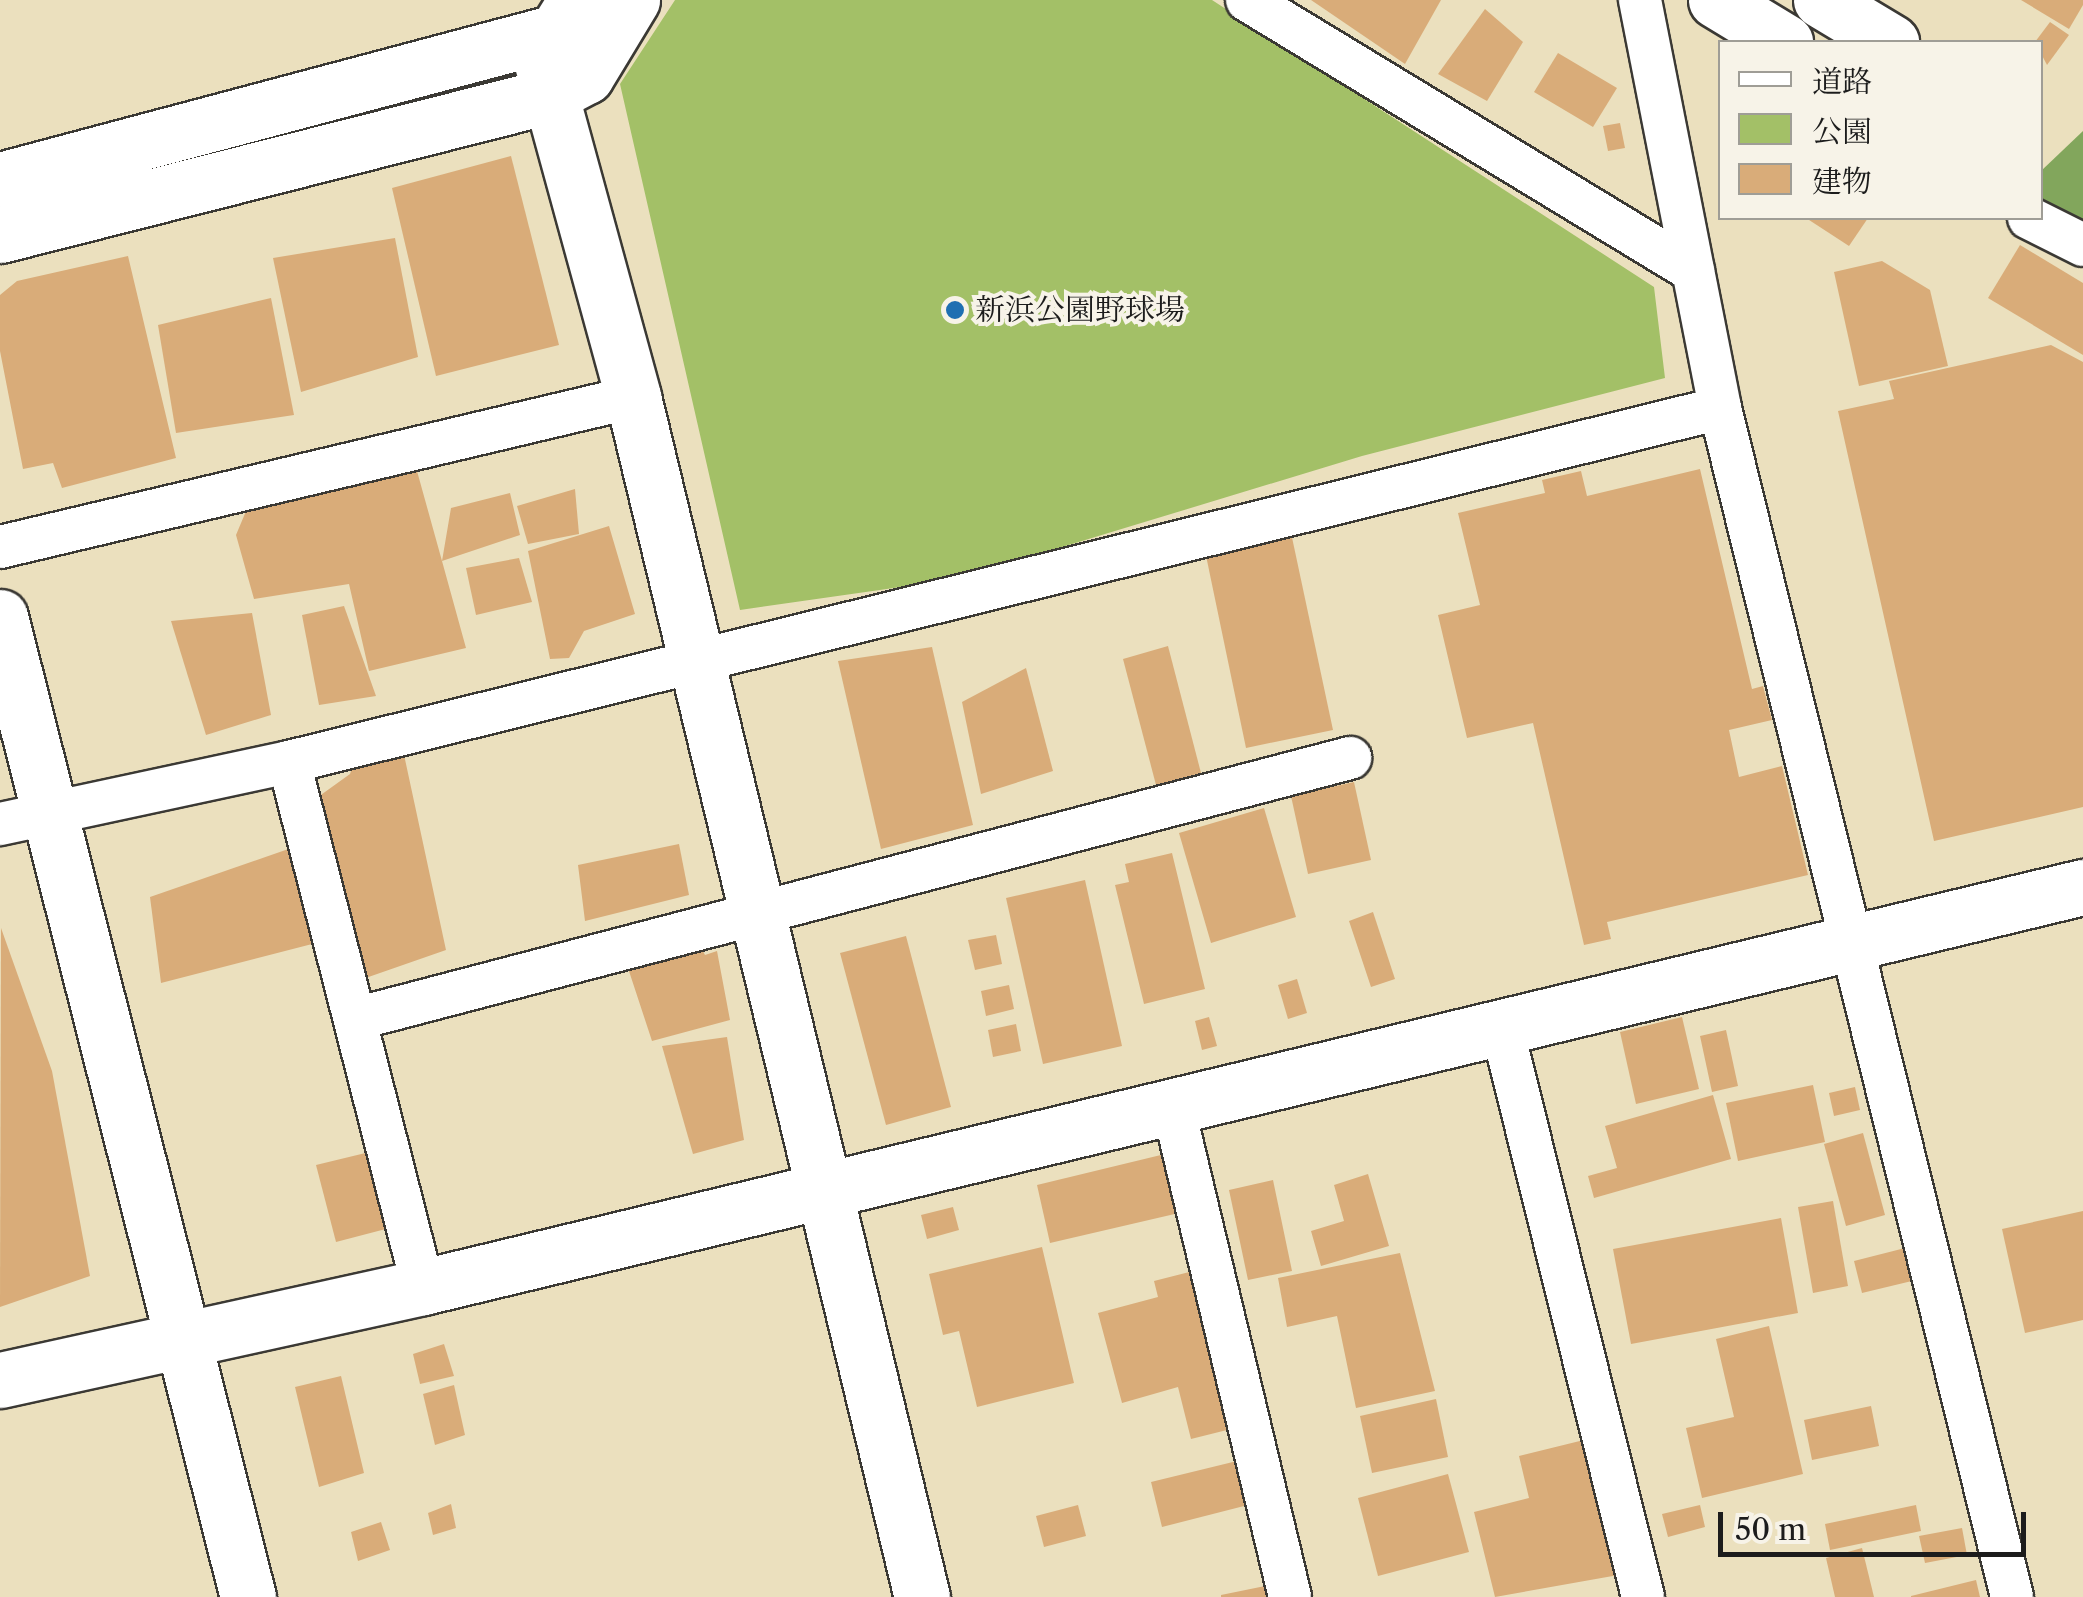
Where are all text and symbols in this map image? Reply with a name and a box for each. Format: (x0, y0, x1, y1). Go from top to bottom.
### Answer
legend (1718, 40, 2043, 220)
text: 道路 (1812, 63, 1872, 100)
text: 公園 (1812, 113, 1872, 150)
text: 建物 (1812, 163, 1872, 200)
place label: 新浜公園野球場 (975, 292, 1185, 328)
marker: 新浜公園野球場 (944, 299, 966, 321)
scale bar (1723, 1492, 2030, 1554)
text: 50 m (1735, 1511, 1806, 1548)

